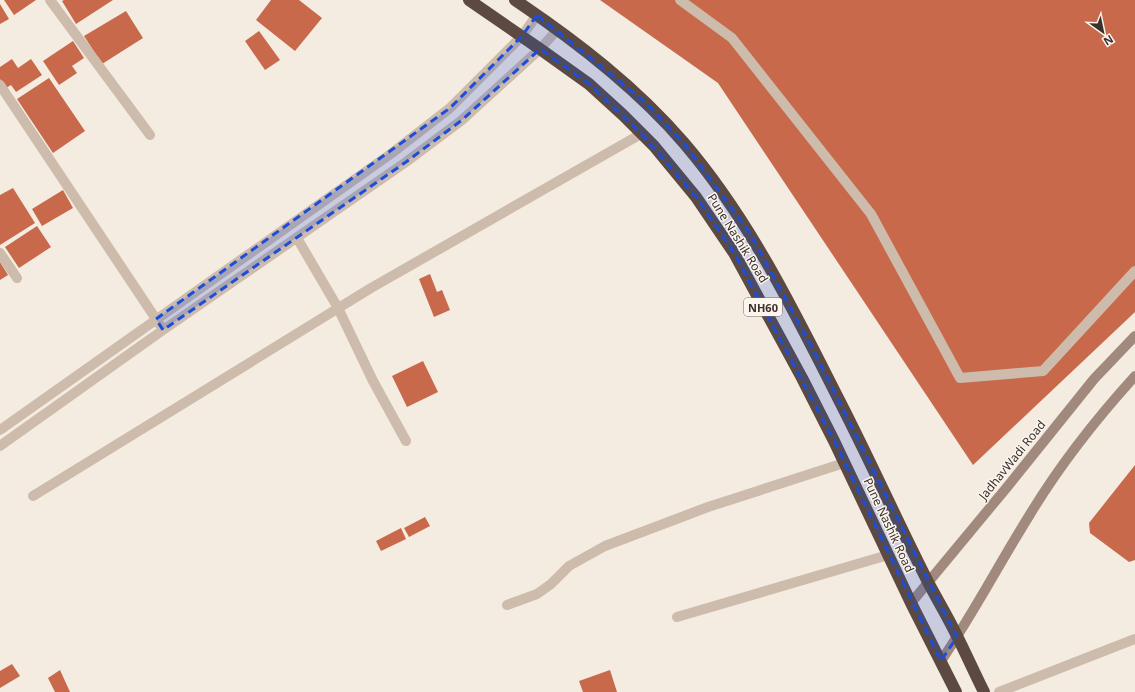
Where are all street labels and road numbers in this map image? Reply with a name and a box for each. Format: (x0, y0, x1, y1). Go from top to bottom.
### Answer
street label: Pune Nashik Road (704, 190, 772, 286)
road number: NH60 (744, 298, 782, 316)
street label: JadhavWadi Road (974, 417, 1049, 504)
street label: Pune Nashik Road (860, 475, 918, 575)

